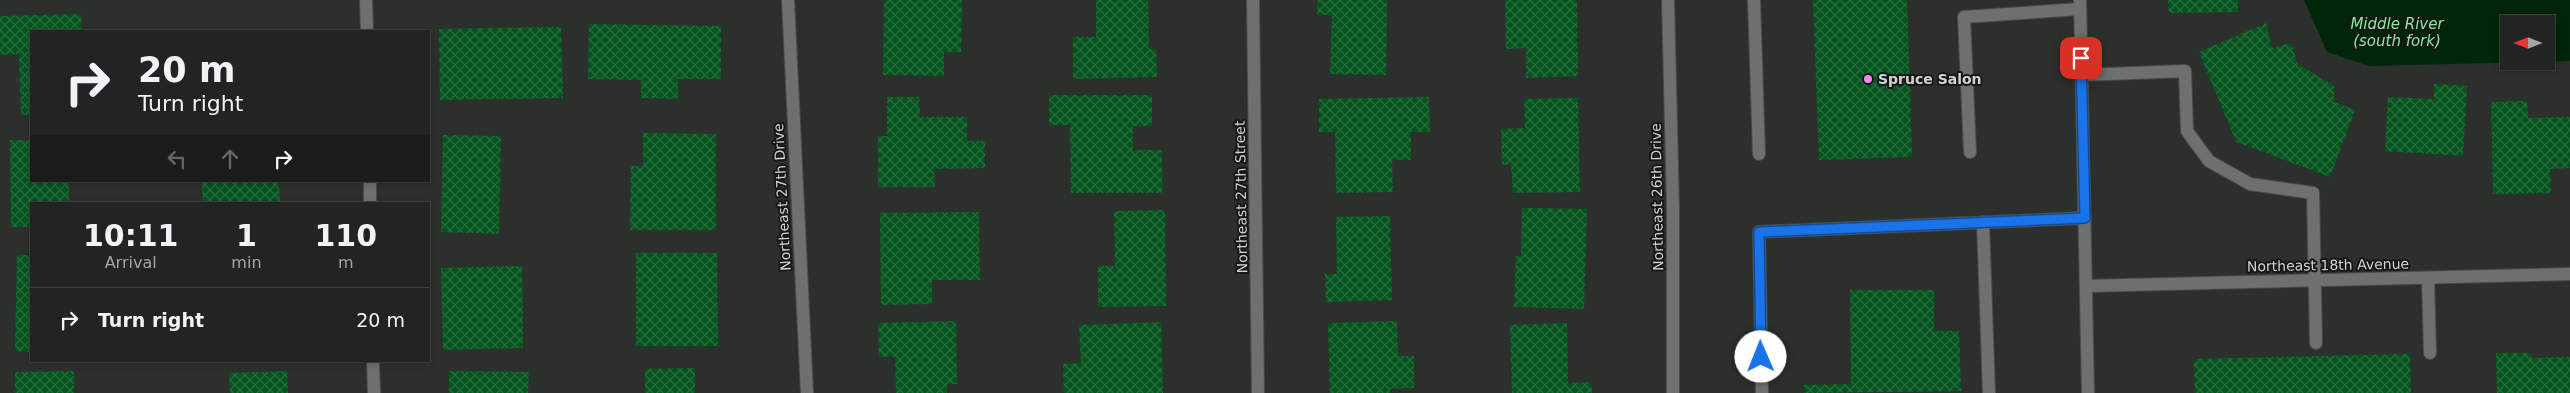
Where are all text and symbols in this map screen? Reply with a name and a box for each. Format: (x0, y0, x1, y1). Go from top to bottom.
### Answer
water label: Middle River (south fork) (2350, 15, 2444, 50)
north arrow (2500, 15, 2555, 70)
map controls (2500, 15, 2555, 70)
pin (2060, 37, 2102, 79)
icon: arrive (2067, 44, 2095, 72)
icon: right (55, 50, 120, 115)
text: 20 m (138, 50, 235, 90)
place label: Spruce Salon (1878, 71, 1982, 87)
marker: Spruce Salon (1862, 73, 1874, 85)
text: Turn right (138, 91, 243, 116)
street label: Northeast 27th Street (1232, 120, 1250, 274)
street label: Northeast 27th Drive (770, 123, 794, 271)
street label: Northeast 26th Drive (1648, 123, 1666, 271)
icon: left (163, 145, 191, 173)
icon: ahead (216, 145, 244, 173)
icon: right (269, 145, 297, 173)
text: 10:11 (83, 218, 178, 253)
text: 1 (236, 218, 257, 253)
text: 110 (314, 218, 377, 253)
text: Arrival (105, 253, 157, 272)
text: min (231, 253, 262, 272)
text: m (338, 253, 354, 272)
street label: Northeast 18th Avenue (2247, 256, 2409, 274)
icon: right (55, 306, 83, 334)
text: Turn right (98, 309, 204, 331)
text: 20 m (356, 309, 405, 331)
position arrow (1734, 330, 1786, 382)

